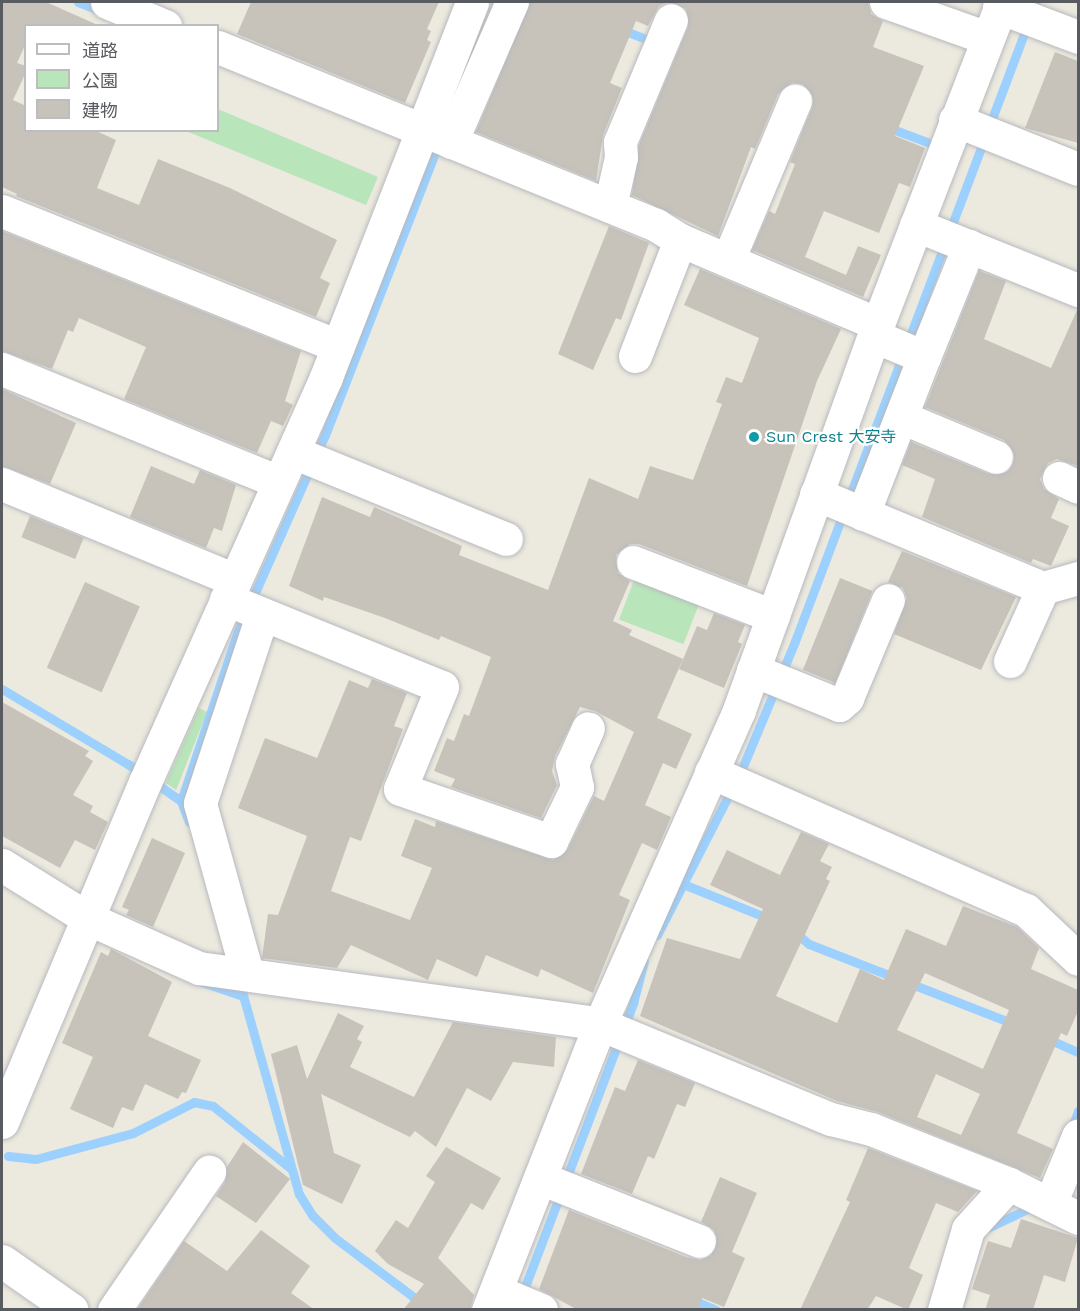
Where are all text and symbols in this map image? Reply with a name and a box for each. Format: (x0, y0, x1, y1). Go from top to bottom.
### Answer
legend (24, 24, 219, 132)
text: 道路 (82, 40, 118, 61)
text: 公園 (82, 70, 118, 91)
text: 建物 (82, 100, 118, 121)
place label: Sun Crest 大安寺 (766, 427, 896, 447)
marker: Sun Crest 大安寺 (747, 430, 761, 444)

